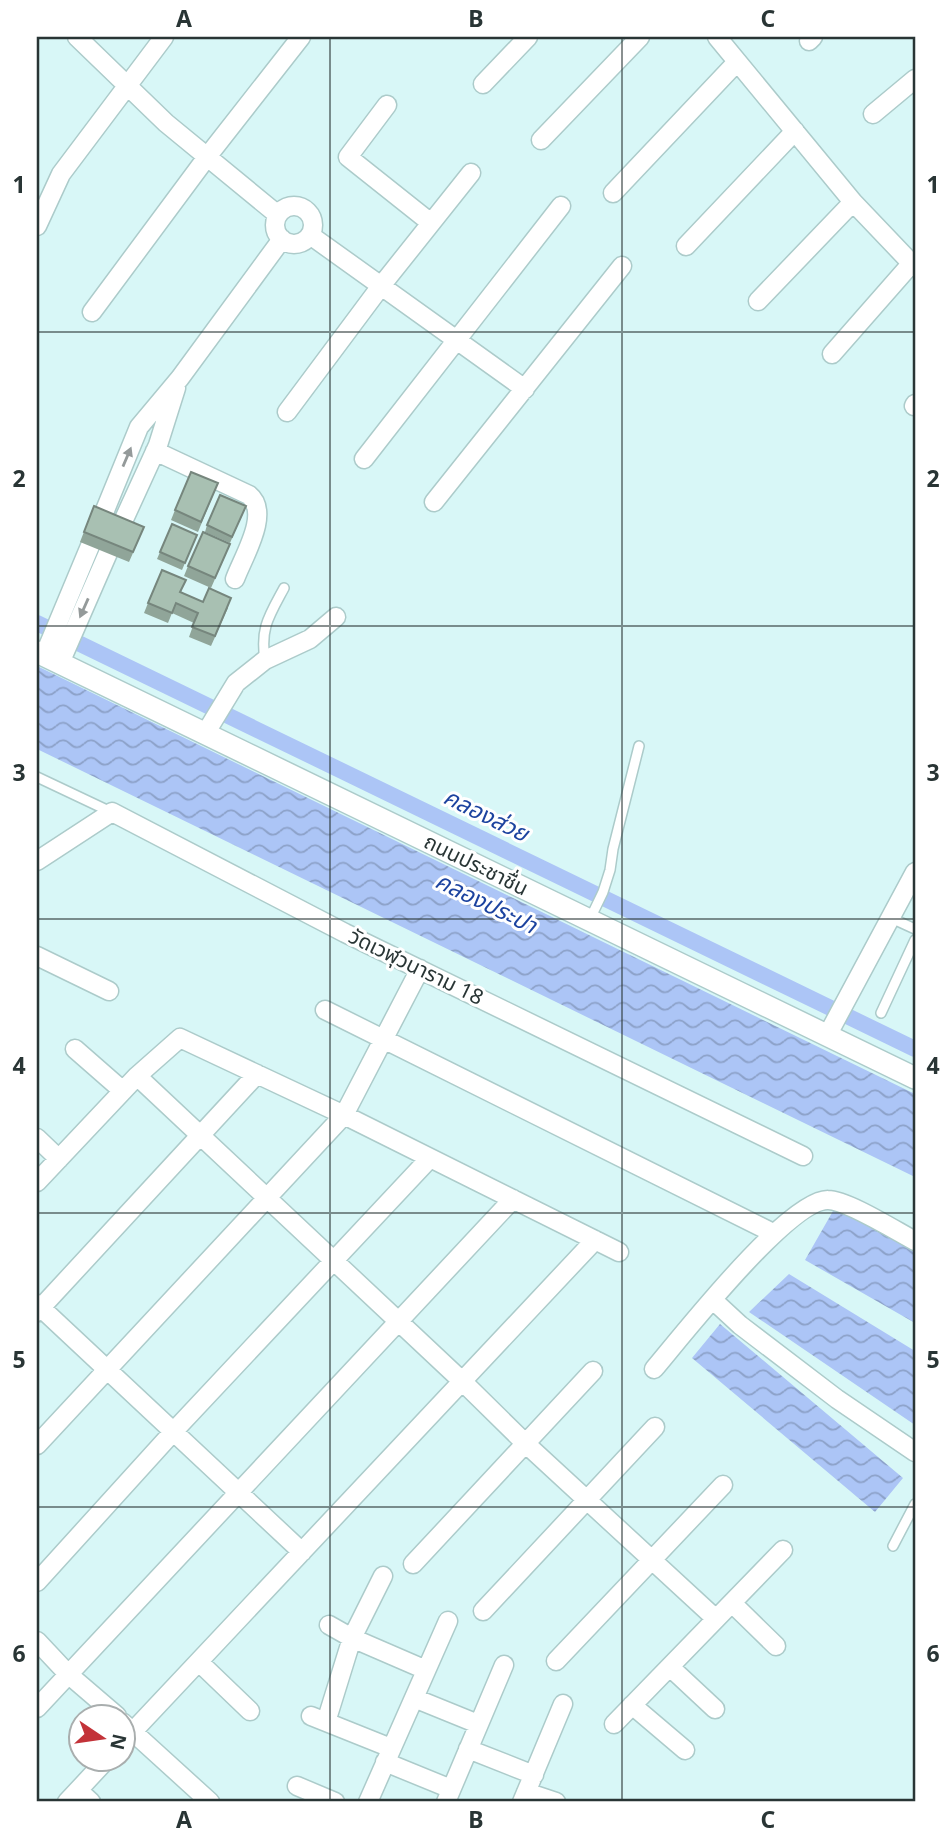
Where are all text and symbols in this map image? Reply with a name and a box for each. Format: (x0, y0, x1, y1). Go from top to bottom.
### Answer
text: A (176, 2, 192, 34)
text: B (468, 2, 484, 34)
text: C (761, 2, 776, 34)
text: 1 (12, 168, 26, 200)
text: 1 (926, 168, 940, 200)
one-way arrow (121, 447, 132, 468)
text: 2 (12, 462, 26, 494)
text: 2 (926, 462, 940, 494)
one-way arrow (78, 598, 90, 618)
text: 3 (12, 756, 26, 788)
text: 3 (926, 756, 940, 788)
water label: คลองส่วย (439, 780, 536, 849)
street label: ถนนประชาชื่น (420, 827, 533, 901)
water label: คลองประปา (430, 864, 544, 941)
street label: วัดเวฬุวนาราม 18 (344, 921, 488, 1011)
text: 4 (12, 1049, 26, 1081)
text: 4 (926, 1049, 940, 1081)
text: 5 (12, 1343, 26, 1375)
text: 5 (926, 1343, 940, 1375)
text: 6 (12, 1637, 26, 1669)
text: 6 (926, 1637, 940, 1669)
north arrow (66, 1702, 136, 1772)
text: N (104, 1731, 133, 1752)
text: A (176, 1803, 192, 1835)
text: B (468, 1803, 484, 1835)
text: C (761, 1803, 776, 1835)

